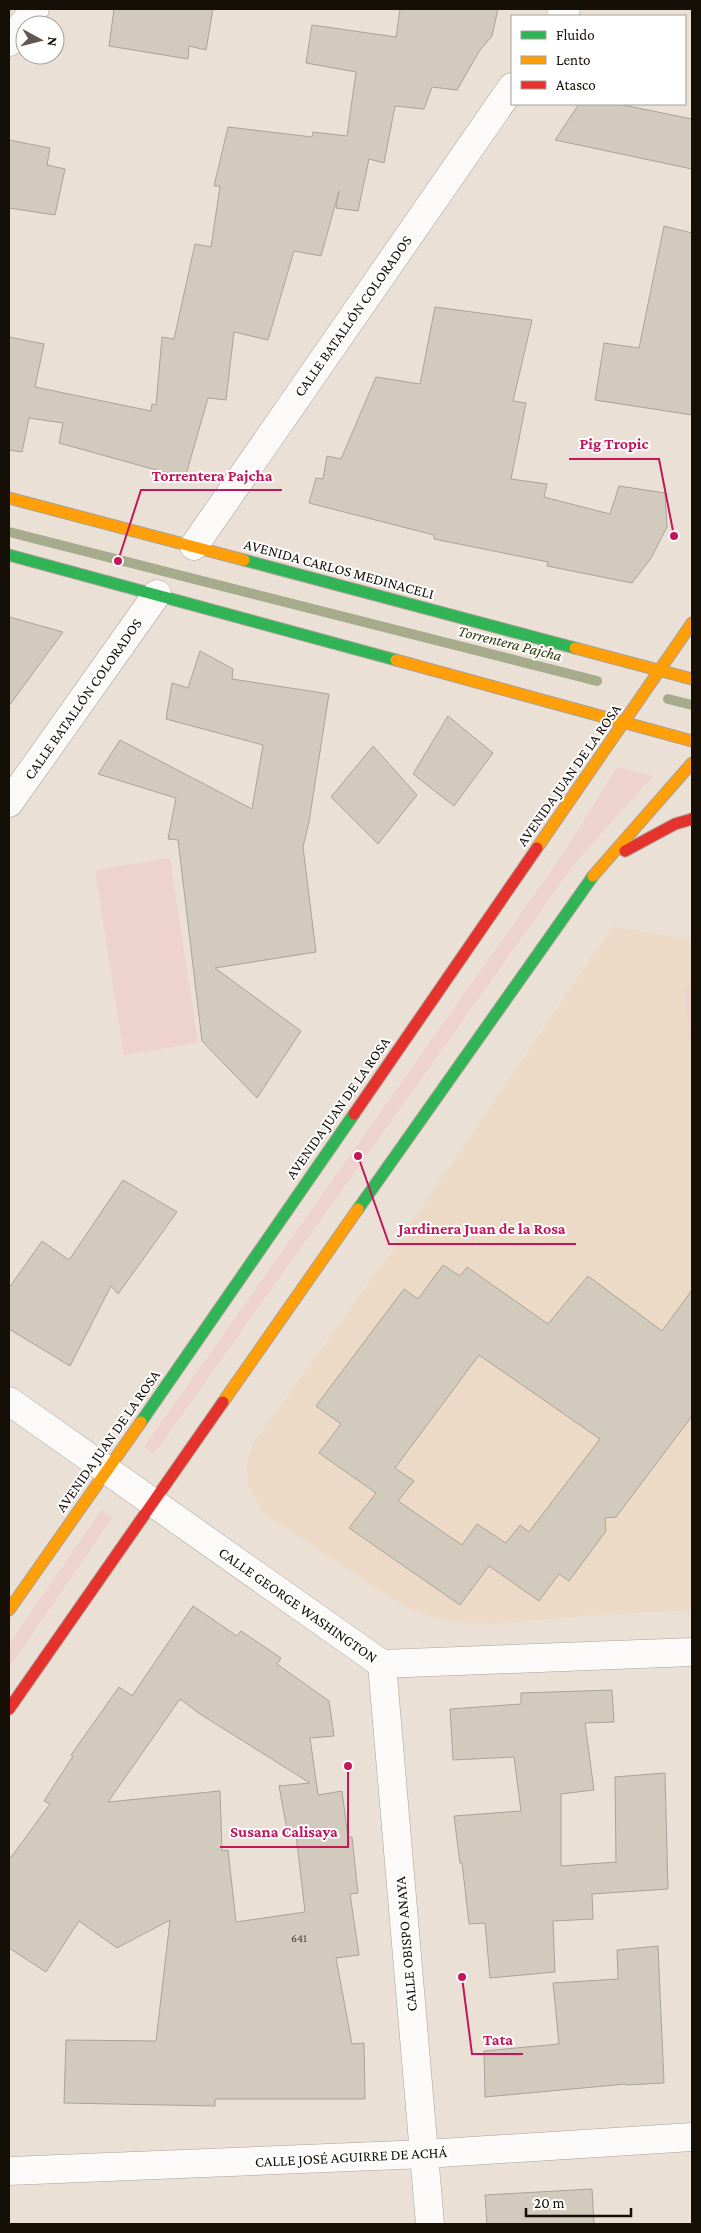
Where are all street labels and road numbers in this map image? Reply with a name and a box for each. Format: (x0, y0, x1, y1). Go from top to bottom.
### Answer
street label: CALLE BATALLÓN COLORADOS (291, 232, 415, 400)
street label: AVENIDA CARLOS MEDINACELI (242, 536, 436, 602)
street label: CALLE BATALLÓN COLORADOS (21, 615, 145, 783)
street label: AVENIDA JUAN DE LA ROSA (514, 701, 625, 850)
street label: AVENIDA JUAN DE LA ROSA (283, 1034, 394, 1183)
street label: AVENIDA JUAN DE LA ROSA (53, 1367, 164, 1516)
street label: CALLE GEORGE WASHINGTON (216, 1544, 380, 1666)
street label: CALLE OBISPO ANAYA (392, 1875, 420, 2012)
street label: CALLE JOSÉ AGUIRRE DE ACHÁ (255, 2144, 448, 2171)

